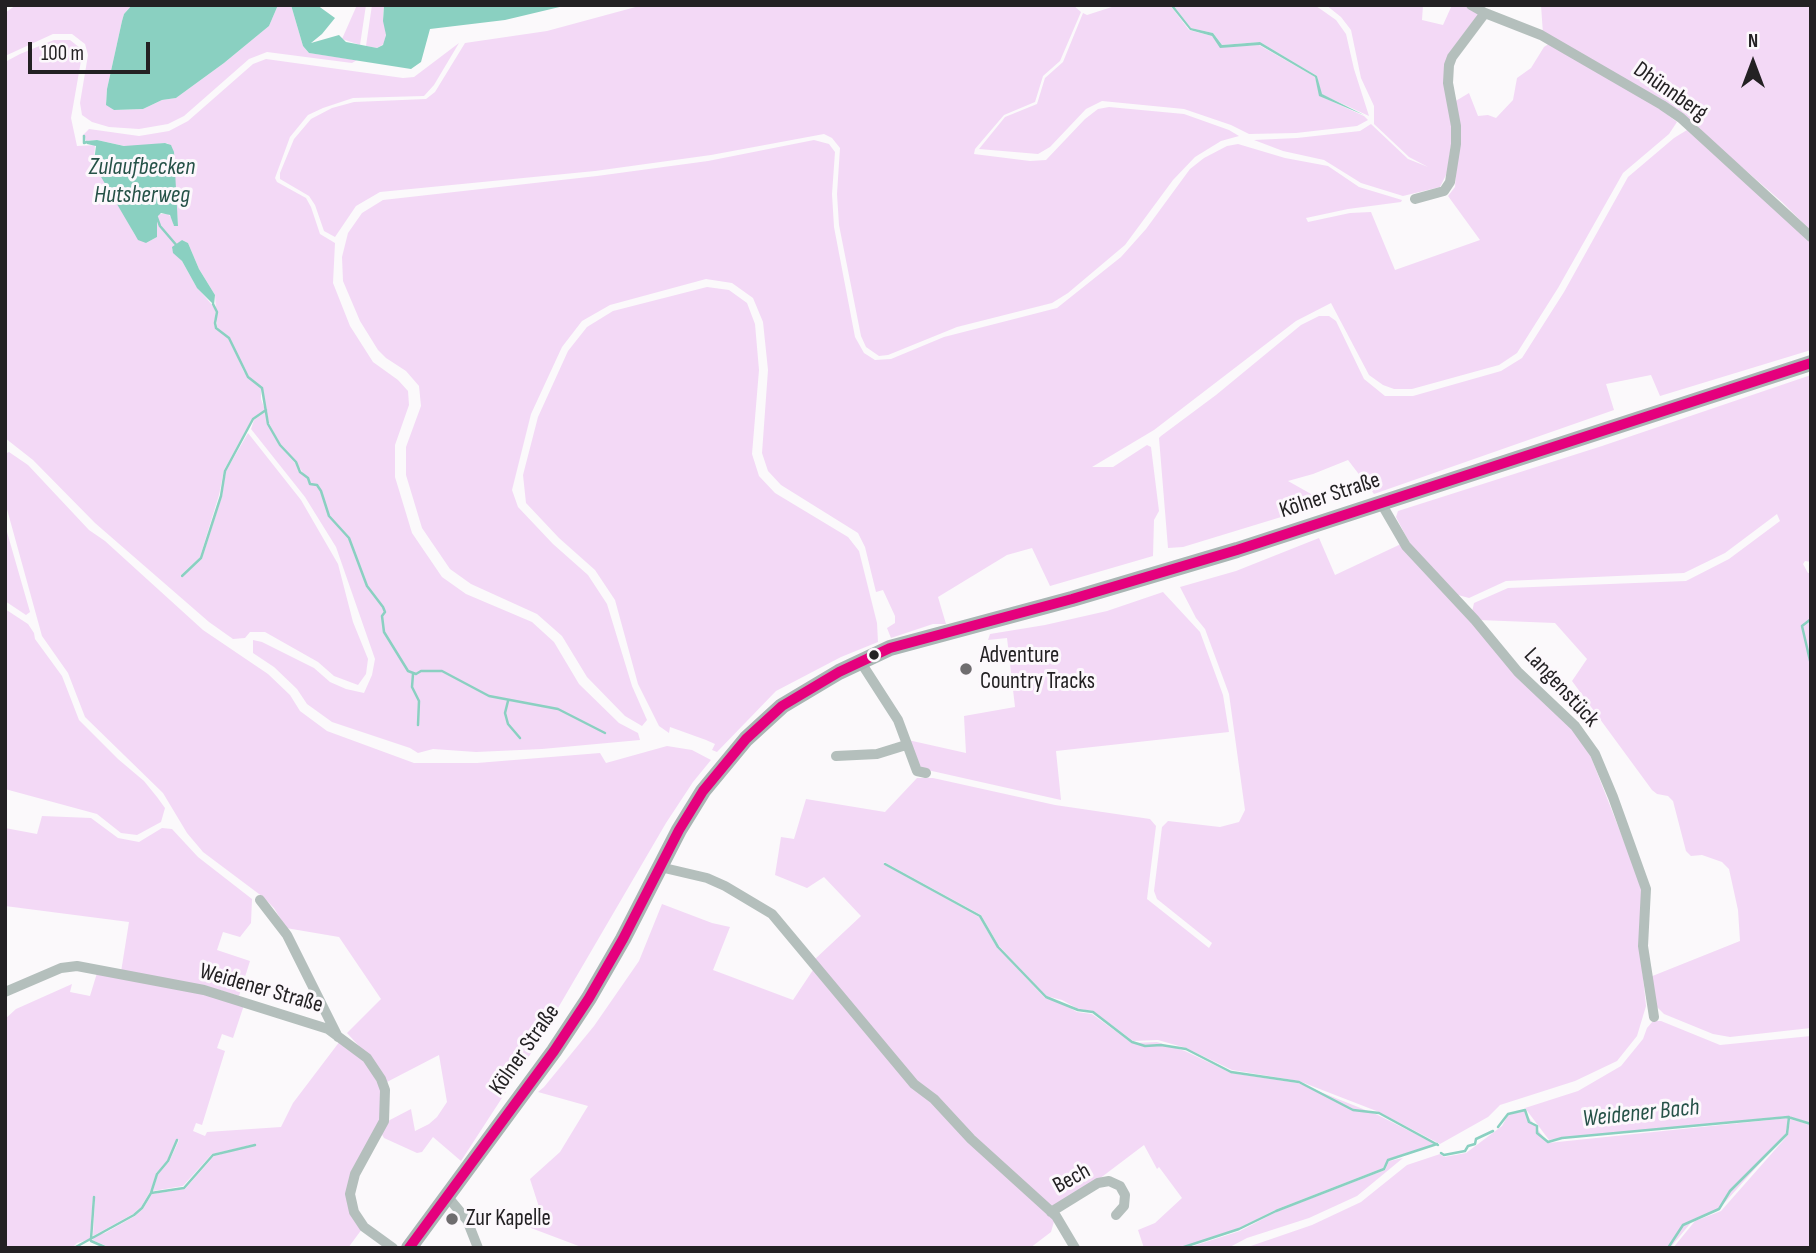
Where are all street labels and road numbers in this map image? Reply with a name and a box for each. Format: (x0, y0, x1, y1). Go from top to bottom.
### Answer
street label: Dhünnberg (1628, 56, 1712, 128)
street label: Kölner Straße (1276, 467, 1384, 525)
street label: Langenstück (1517, 643, 1605, 733)
street label: Weidener Straße (196, 958, 326, 1020)
street label: Kölner Straße (484, 999, 566, 1101)
street label: Bech (1048, 1158, 1096, 1200)

